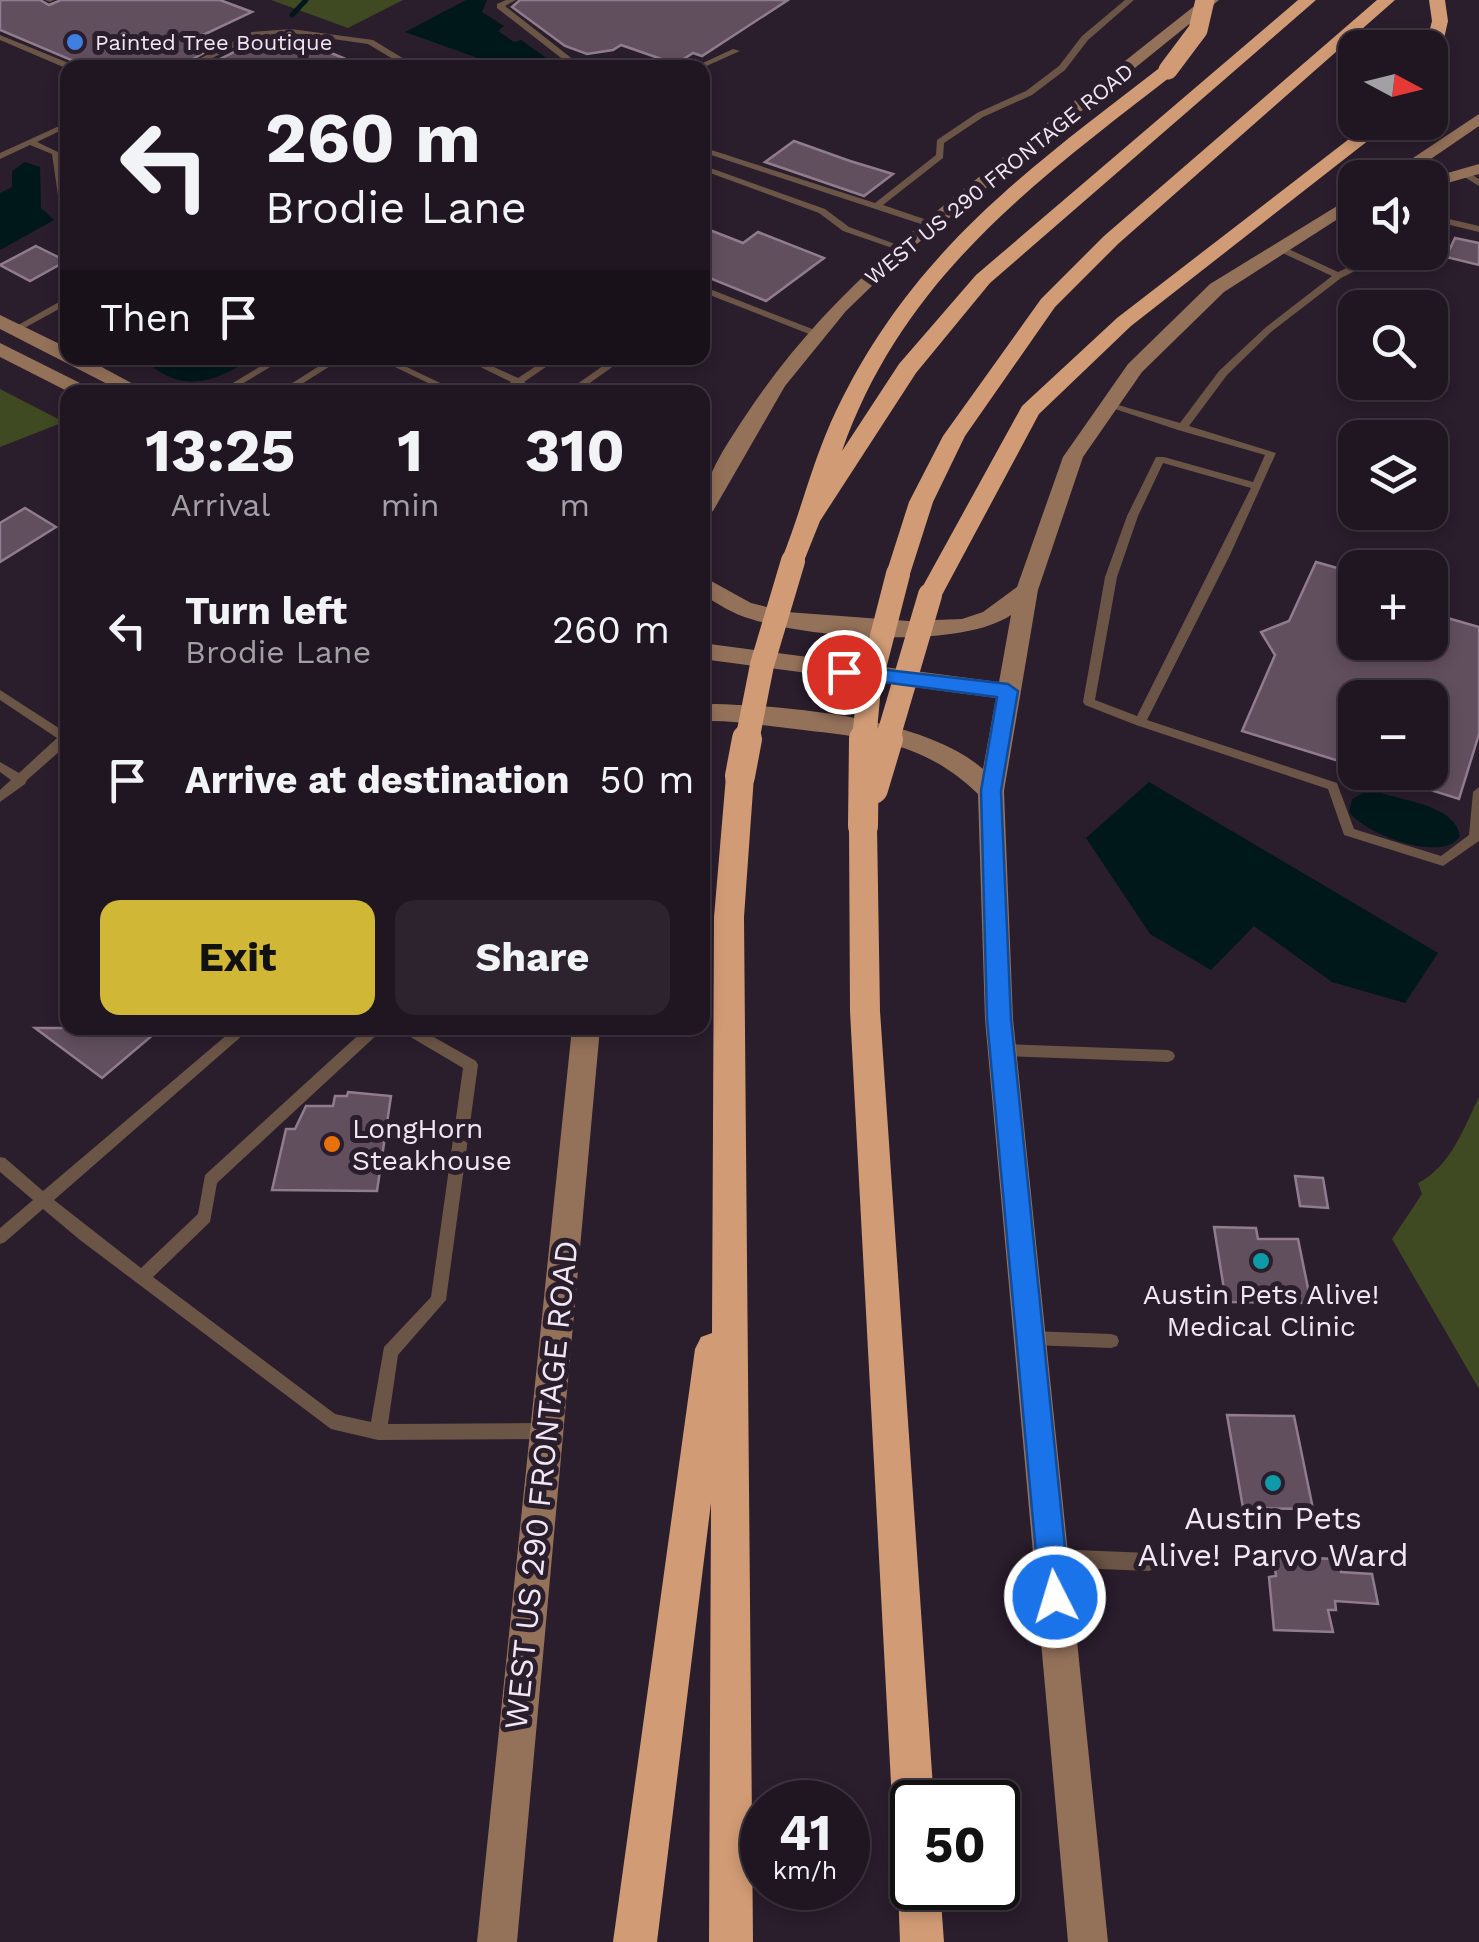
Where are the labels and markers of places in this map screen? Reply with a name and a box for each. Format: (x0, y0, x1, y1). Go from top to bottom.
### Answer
place label: Painted Tree Boutique (95, 30, 332, 55)
marker: Painted Tree Boutique (64, 31, 86, 53)
pin (802, 630, 887, 715)
place label: LongHorn Steakhouse (352, 1112, 512, 1177)
marker: LongHorn Steakhouse (321, 1133, 343, 1155)
marker: Austin Pets Alive! Medical Clinic (1250, 1250, 1272, 1272)
place label: Austin Pets Alive! Medical Clinic (1143, 1278, 1379, 1343)
marker: Austin Pets Alive! Parvo Ward (1262, 1472, 1284, 1494)
place label: Austin Pets Alive! Parvo Ward (1137, 1499, 1409, 1574)

